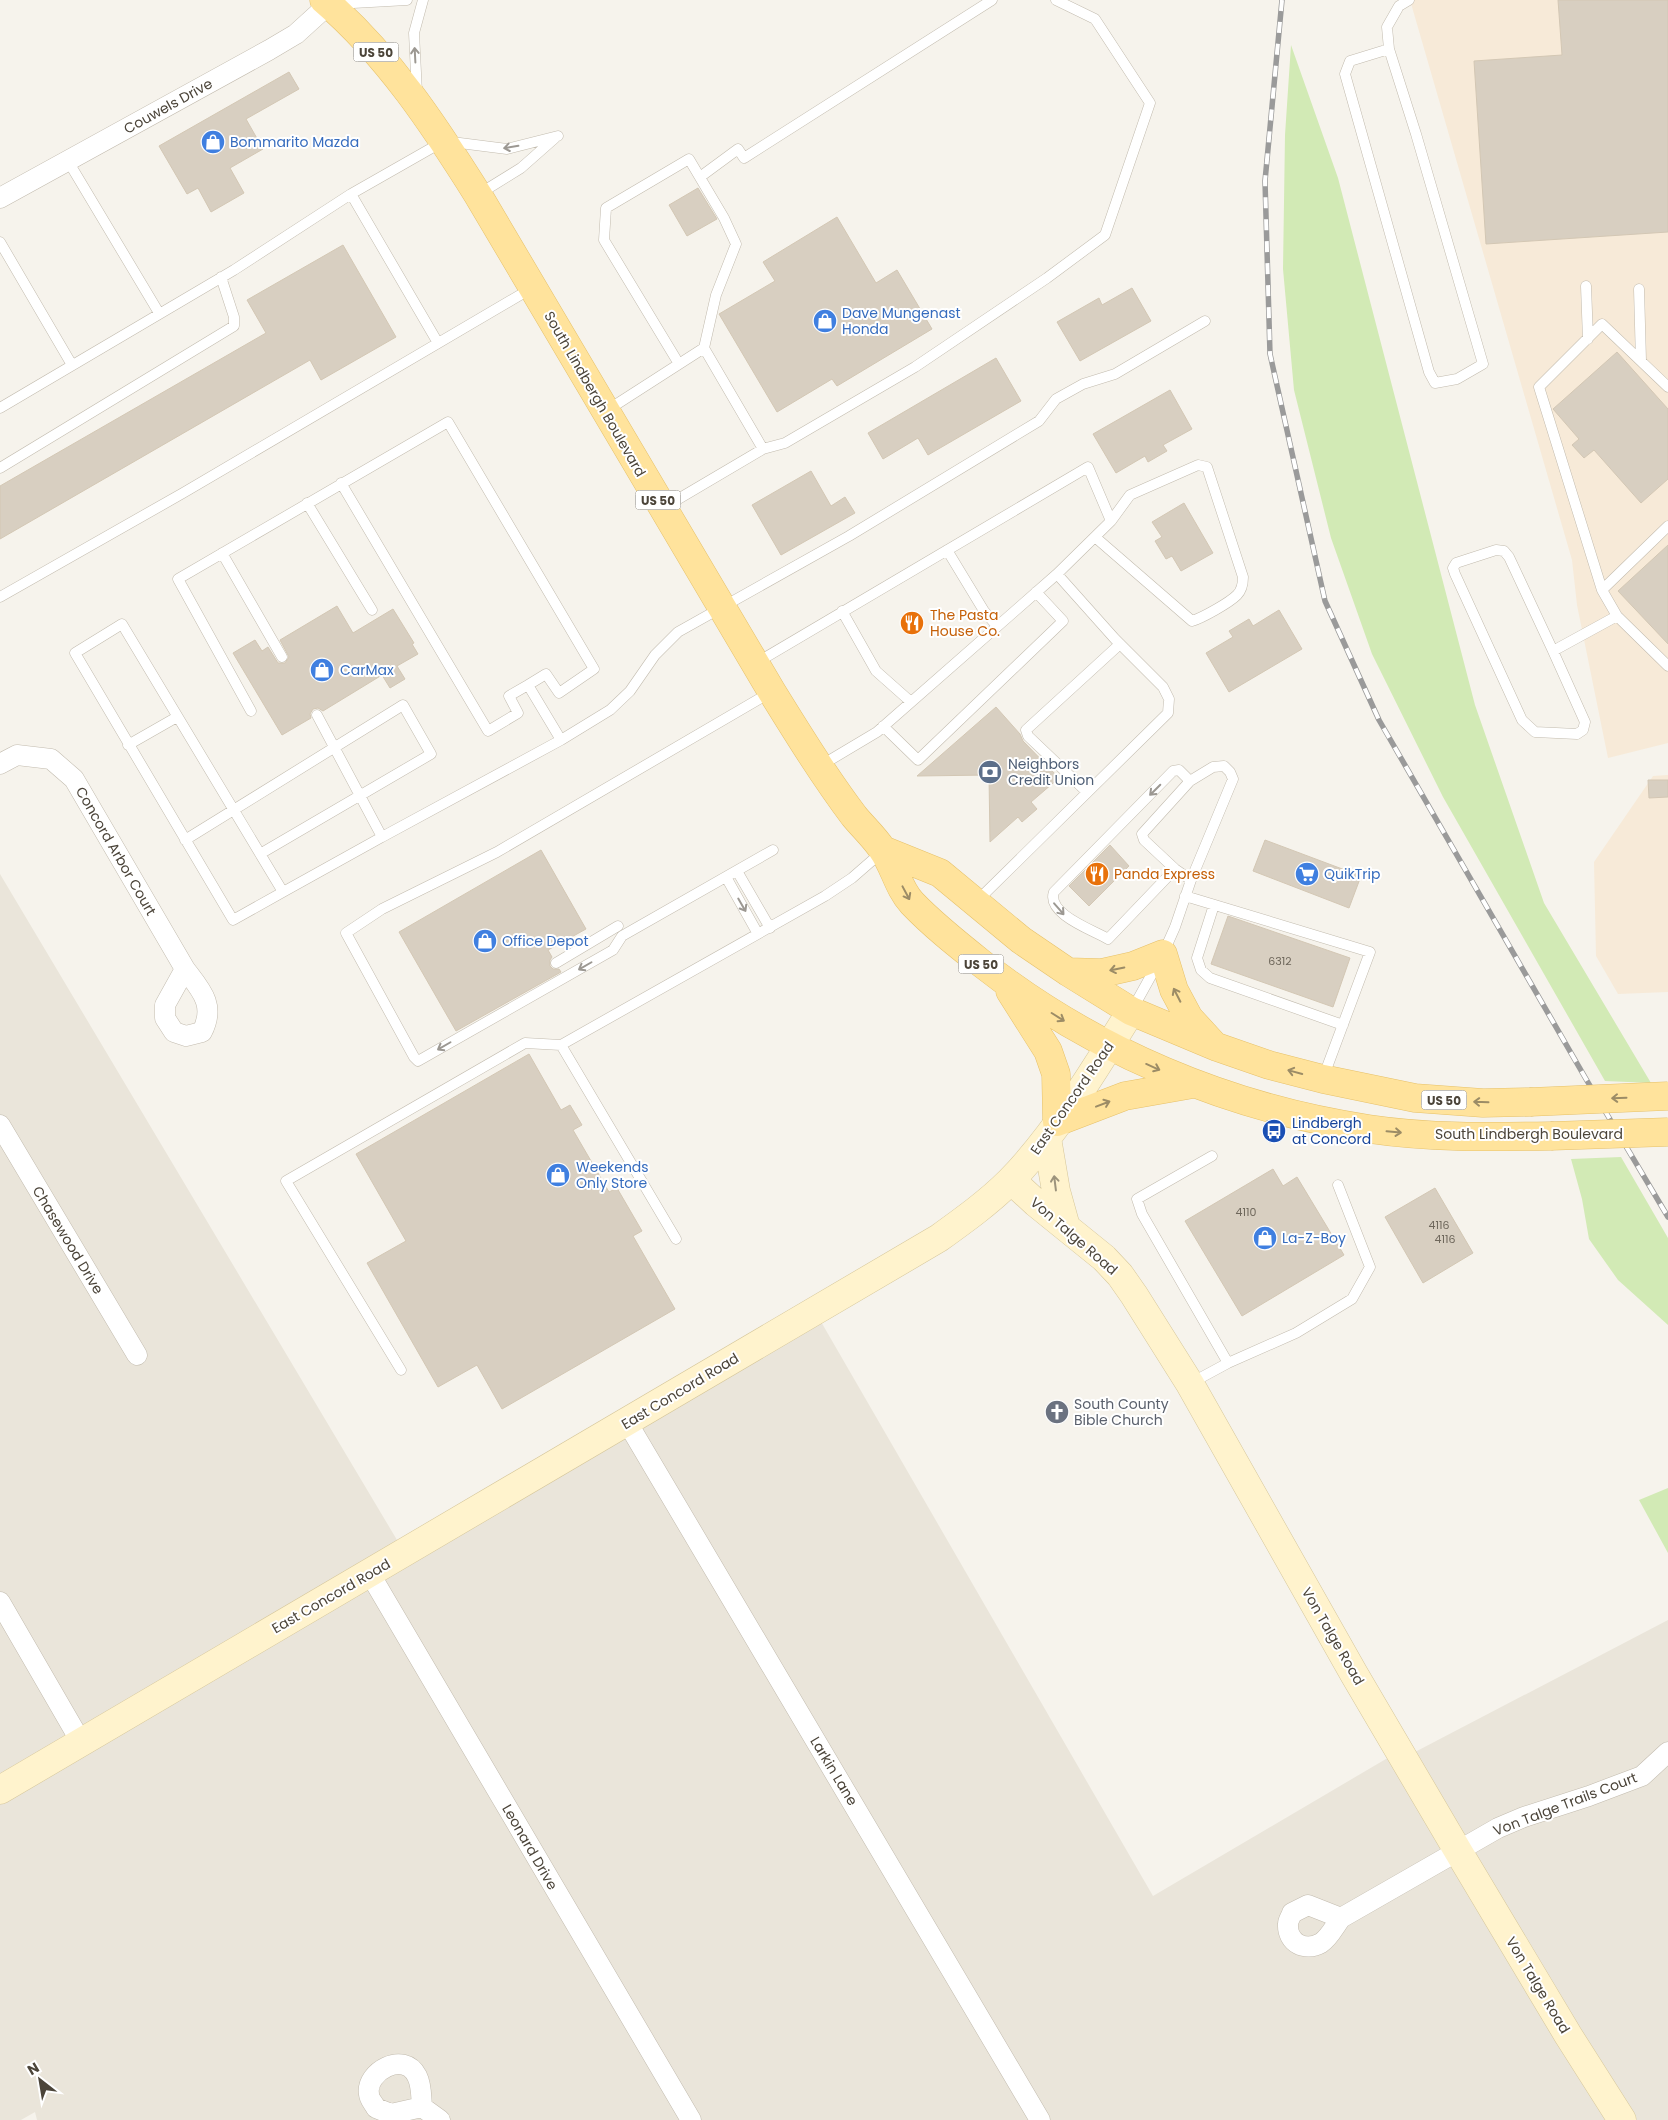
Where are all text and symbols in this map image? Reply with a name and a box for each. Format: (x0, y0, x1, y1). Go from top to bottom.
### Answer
road number: US 50 (354, 42, 398, 62)
one-way arrow (411, 47, 420, 63)
street label: Couwels Drive (120, 73, 216, 139)
shop icon: Bommarito Mazda (200, 129, 226, 155)
place label: Bommarito Mazda (230, 132, 359, 152)
one-way arrow (503, 143, 519, 153)
place label: Dave Mungenast Honda (842, 303, 961, 339)
street label: South Lindbergh Boulevard (539, 308, 651, 480)
shop icon: Dave Mungenast Honda (812, 308, 838, 334)
road number: US 50 (636, 490, 680, 510)
place label: The Pasta House Co. (930, 605, 1000, 641)
restaurant icon: The Pasta House Co. (899, 610, 925, 636)
shop icon: CarMax (309, 657, 335, 683)
place label: CarMax (340, 660, 394, 680)
place label: Neighbors Credit Union (1008, 754, 1094, 790)
bank icon: Neighbors Credit Union (977, 759, 1003, 785)
street label: Concord Arbor Court (71, 783, 161, 919)
one-way arrow (1148, 784, 1161, 796)
restaurant icon: Panda Express (1084, 861, 1110, 887)
supermarket icon: QuikTrip (1294, 861, 1320, 887)
place label: Panda Express (1114, 864, 1215, 884)
place label: QuikTrip (1324, 864, 1380, 884)
one-way arrow (902, 885, 911, 900)
one-way arrow (738, 897, 747, 912)
one-way arrow (1053, 902, 1064, 915)
shop icon: Office Depot (472, 928, 498, 954)
place label: Office Depot (502, 931, 589, 951)
house number: 6312 (1268, 953, 1292, 969)
road number: US 50 (958, 954, 1004, 974)
one-way arrow (578, 962, 593, 971)
one-way arrow (1109, 965, 1125, 975)
one-way arrow (1172, 988, 1181, 1003)
one-way arrow (1051, 1012, 1065, 1022)
street label: East Concord Road (1025, 1037, 1119, 1159)
one-way arrow (437, 1042, 451, 1052)
one-way arrow (1145, 1062, 1160, 1072)
one-way arrow (1287, 1067, 1303, 1076)
road number: US 50 (1422, 1090, 1466, 1110)
one-way arrow (1611, 1093, 1628, 1103)
one-way arrow (1473, 1097, 1490, 1107)
one-way arrow (1094, 1099, 1110, 1108)
place label: Lindbergh at Concord (1292, 1113, 1371, 1149)
bus stop icon: Lindbergh at Concord (1261, 1118, 1287, 1144)
street label: South Lindbergh Boulevard (1435, 1124, 1623, 1144)
one-way arrow (1385, 1127, 1401, 1136)
place label: Weekends Only Store (576, 1157, 649, 1193)
shop icon: Weekends Only Store (545, 1162, 571, 1188)
one-way arrow (1050, 1175, 1060, 1191)
street label: Chasewood Drive (28, 1182, 108, 1298)
street label: Von Talge Road (1026, 1192, 1122, 1280)
house number: 4110 (1236, 1204, 1257, 1220)
house number: 4116 (1429, 1217, 1449, 1233)
shop icon: La-Z-Boy (1252, 1225, 1278, 1251)
place label: La-Z-Boy (1282, 1228, 1346, 1248)
house number: 4116 (1435, 1231, 1455, 1247)
street label: East Concord Road (617, 1348, 743, 1434)
place label: South County Bible Church (1074, 1394, 1169, 1430)
church icon: South County Bible Church (1044, 1399, 1070, 1425)
street label: East Concord Road (268, 1554, 394, 1638)
street label: Von Talge Road (1297, 1583, 1369, 1689)
street label: Larkin Lane (806, 1733, 863, 1810)
street label: Von Talge Trails Court (1490, 1767, 1640, 1841)
street label: Leonard Drive (497, 1801, 563, 1894)
street label: Von Talge Road (1501, 1933, 1575, 2037)
north arrow (15, 2055, 65, 2105)
text: N (24, 2058, 43, 2080)

